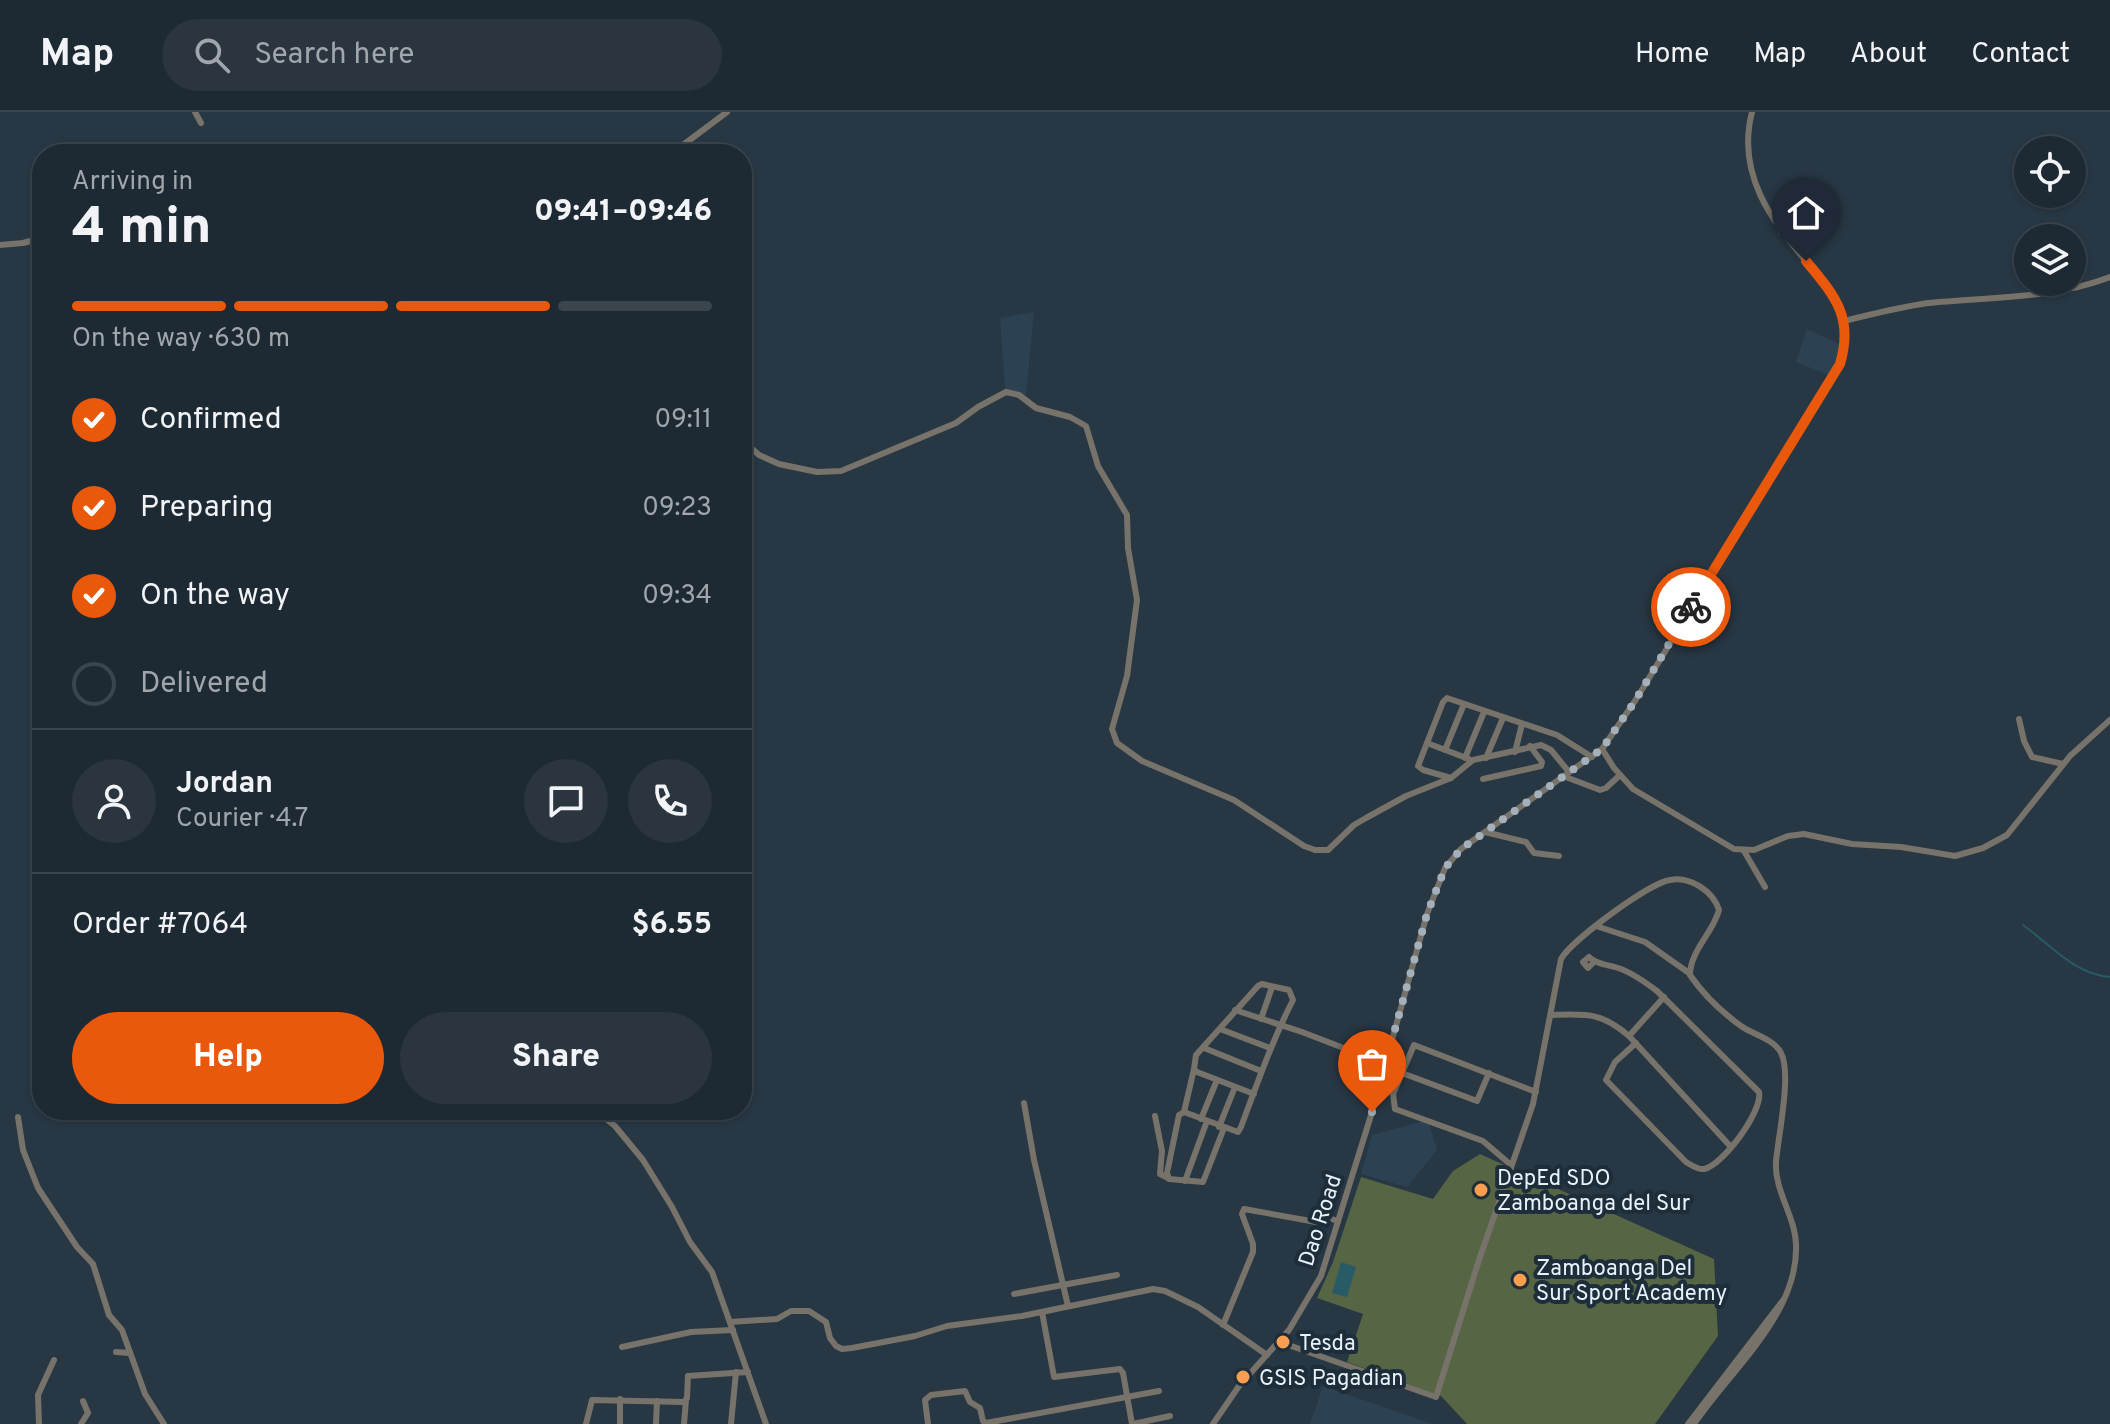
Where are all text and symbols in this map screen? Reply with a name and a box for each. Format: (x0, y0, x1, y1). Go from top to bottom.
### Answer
search box (162, 19, 722, 91)
text: Map (40, 31, 114, 80)
icon: search (190, 33, 234, 77)
text: Search here (254, 37, 414, 74)
text: Home (1635, 37, 1709, 73)
text: Map (1753, 37, 1806, 73)
text: About (1850, 37, 1927, 73)
text: Contact (1971, 37, 2070, 73)
map controls (2014, 136, 2086, 296)
button: locate (2014, 136, 2086, 208)
text: Arriving in (72, 166, 193, 199)
pin (1772, 179, 1840, 261)
icon: home (1784, 191, 1828, 235)
text: 09:41–09:46 (534, 194, 712, 231)
text: 4 min (72, 196, 212, 262)
button: layers (2014, 224, 2086, 296)
text: On the way · 630 m (72, 323, 290, 356)
icon: check (72, 398, 116, 442)
text: Confirmed (140, 402, 282, 439)
text: 09:11 (655, 404, 712, 437)
icon: check (72, 486, 116, 530)
text: Preparing (140, 490, 273, 527)
text: 09:23 (642, 492, 712, 525)
courier (1651, 567, 1731, 647)
icon: check (72, 574, 116, 618)
text: On the way (140, 578, 290, 615)
text: 09:34 (642, 580, 712, 613)
icon: bike (1669, 585, 1713, 629)
text: Delivered (140, 666, 268, 703)
button: person (72, 759, 156, 843)
button: chat (524, 759, 608, 843)
button: phone (628, 759, 712, 843)
text: Jordan (176, 766, 273, 803)
text: Courier · 4.7 (176, 803, 308, 836)
text: Order #7064 (72, 907, 248, 944)
text: $6.55 (632, 907, 712, 944)
button: Help (72, 1012, 384, 1104)
button: Share (400, 1012, 712, 1104)
pin (1338, 1030, 1406, 1112)
icon: bag (1350, 1042, 1394, 1086)
place label: DepEd SDO Zamboanga del Sur (1497, 1166, 1691, 1218)
street label: Dao Road (1294, 1171, 1349, 1270)
marker: DepEd SDO Zamboanga del Sur (1472, 1181, 1490, 1199)
place label: Zamboanga Del Sur Sport Academy (1536, 1256, 1727, 1308)
marker: Zamboanga Del Sur Sport Academy (1511, 1271, 1529, 1289)
place label: Tesda (1299, 1331, 1356, 1358)
marker: Tesda (1274, 1333, 1292, 1351)
place label: GSIS Pagadian (1259, 1366, 1404, 1393)
marker: GSIS Pagadian (1234, 1368, 1252, 1386)

